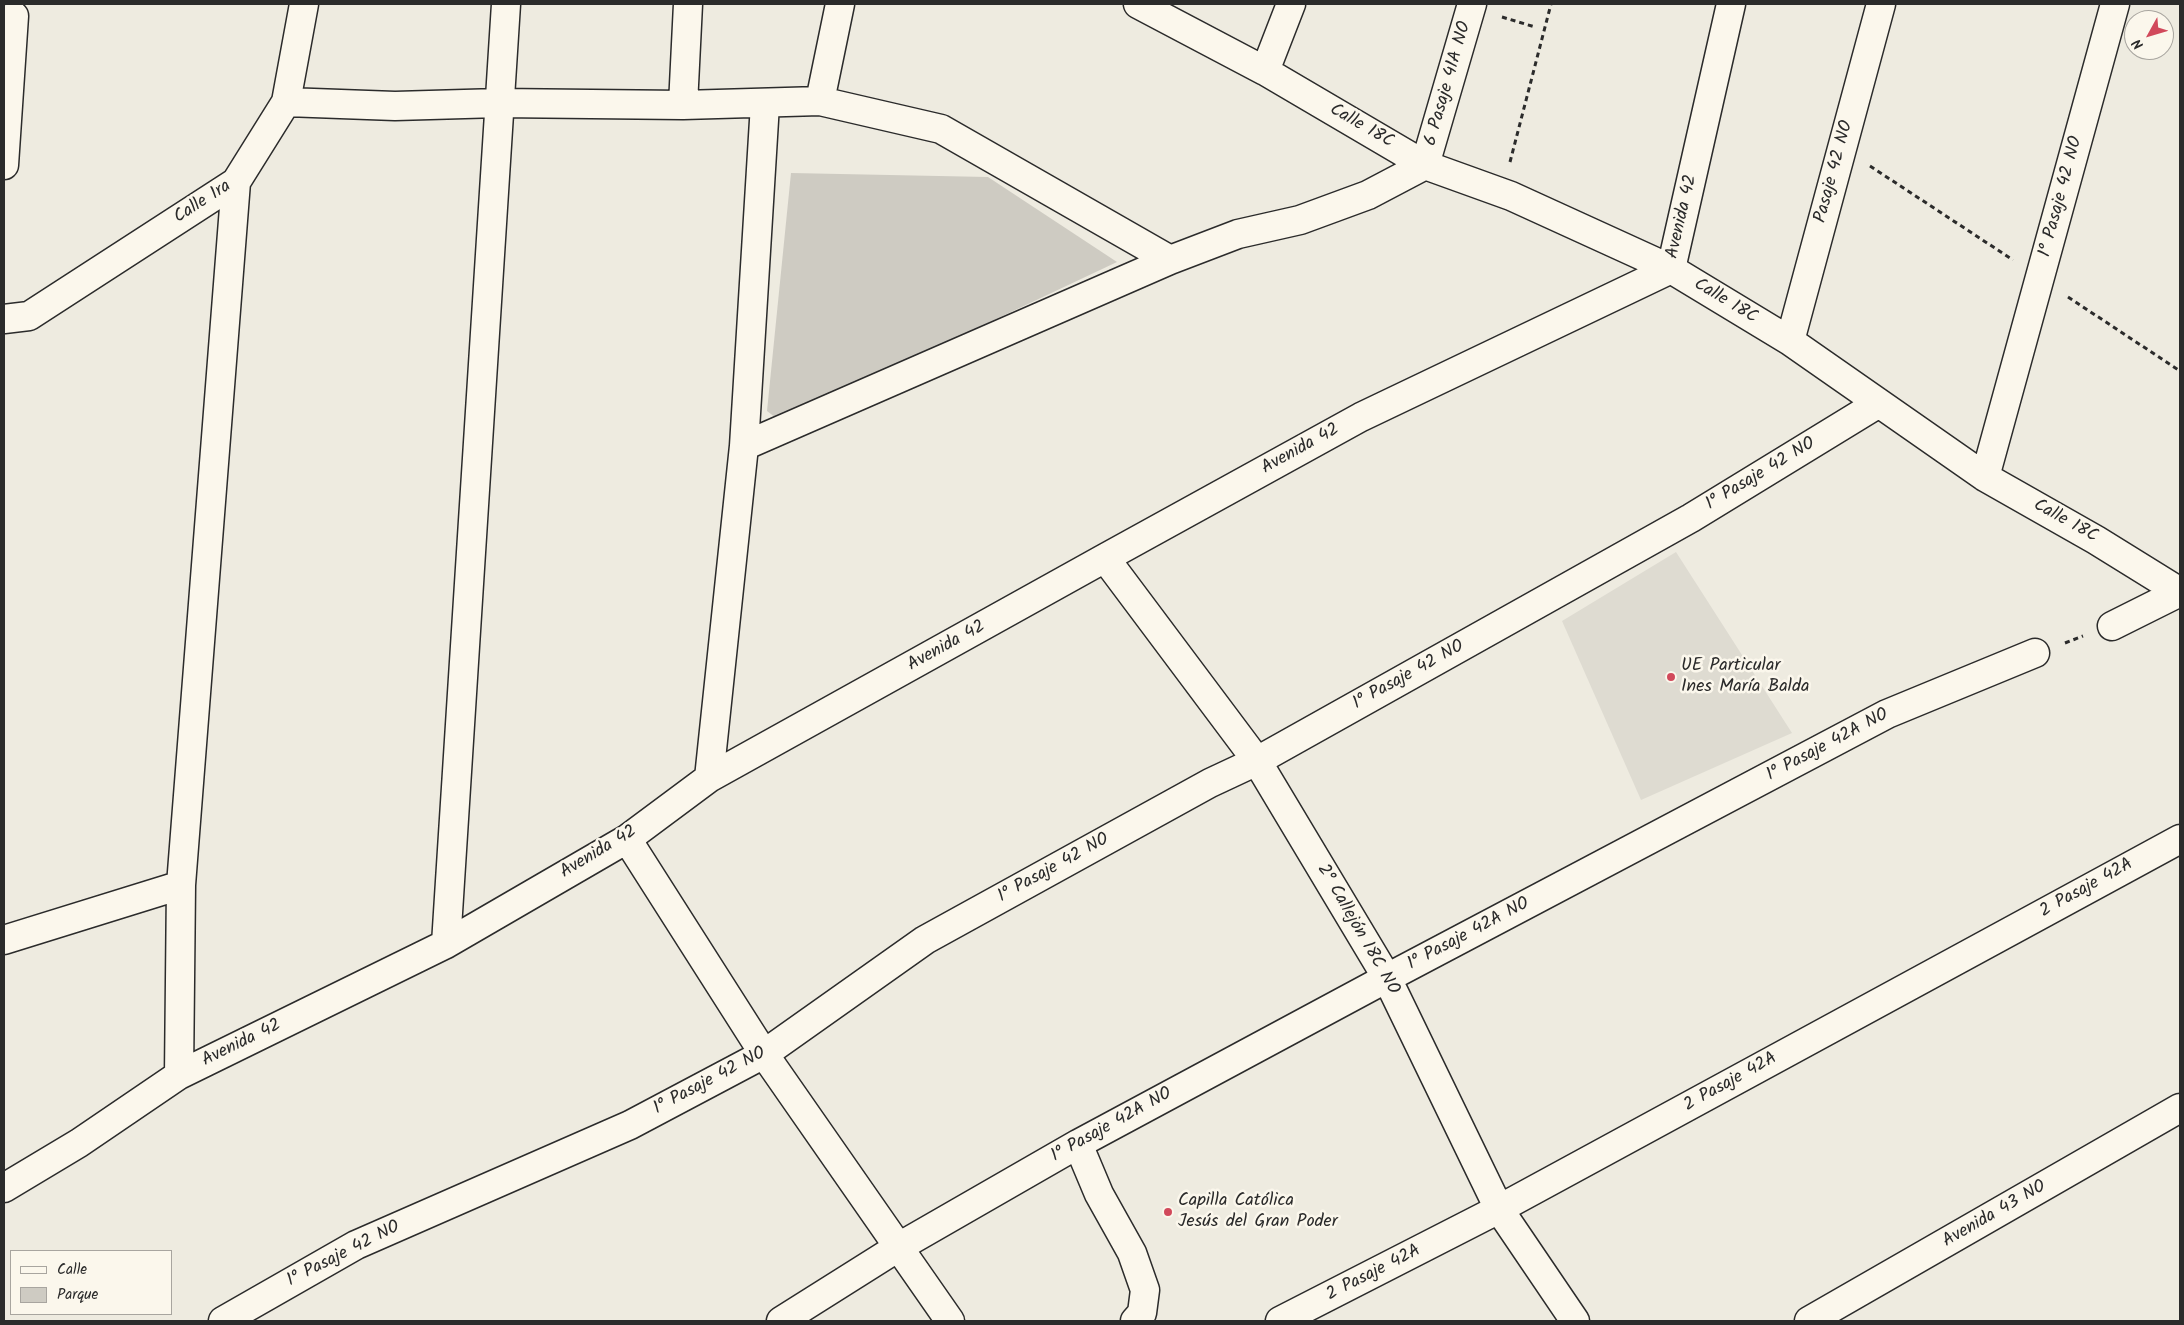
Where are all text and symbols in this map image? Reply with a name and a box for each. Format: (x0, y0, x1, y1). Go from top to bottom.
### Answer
north arrow (2124, 10, 2174, 60)
street label: 6 Pasaje 41A NO (1421, 19, 1477, 149)
text: N (2127, 33, 2149, 54)
street label: Calle 18C (1325, 100, 1397, 154)
street label: Pasaje 42 NO (1811, 118, 1859, 226)
street label: 1° Pasaje 42 NO (2036, 134, 2088, 260)
street label: Avenida 42 (1663, 173, 1703, 261)
street label: Calle 1ra (171, 177, 235, 229)
street label: Calle 18C (1689, 275, 1761, 329)
street label: Avenida 42 (1258, 420, 1344, 480)
street label: 1° Pasaje 42 NO (1702, 434, 1820, 516)
street label: Calle 18C (2029, 495, 2101, 549)
street label: Avenida 42 (904, 617, 990, 677)
street label: 1° Pasaje 42 NO (1350, 636, 1468, 716)
place label: UE Particular Ines María Balda (1681, 656, 1809, 699)
marker: UE Particular Ines María Balda (1665, 671, 1677, 683)
street label: 1° Pasaje 42A NO (1763, 705, 1893, 787)
street label: Avenida 42 (557, 822, 641, 884)
street label: 1° Pasaje 42 NO (995, 829, 1113, 909)
street label: 2 Pasaje 42A (2037, 855, 2137, 923)
street label: 2° Callejón 18C NO (1311, 861, 1403, 999)
street label: 1° Pasaje 42A NO (1404, 894, 1534, 976)
street label: Avenida 42 (199, 1016, 285, 1072)
street label: 1° Pasaje 42 NO (650, 1043, 770, 1121)
street label: 2 Pasaje 42A (1681, 1049, 1781, 1117)
street label: 1° Pasaje 42A NO (1048, 1084, 1176, 1168)
street label: Avenida 43 NO (1939, 1177, 2051, 1253)
place label: Capilla Católica Jesús del Gran Poder (1178, 1191, 1338, 1234)
marker: Capilla Católica Jesús del Gran Poder (1162, 1206, 1174, 1218)
street label: 1° Pasaje 42 NO (284, 1217, 404, 1293)
street label: 2 Pasaje 42A (1323, 1241, 1425, 1307)
legend (10, 1250, 172, 1315)
text: Calle (57, 1258, 87, 1282)
text: Parque (57, 1283, 98, 1307)

